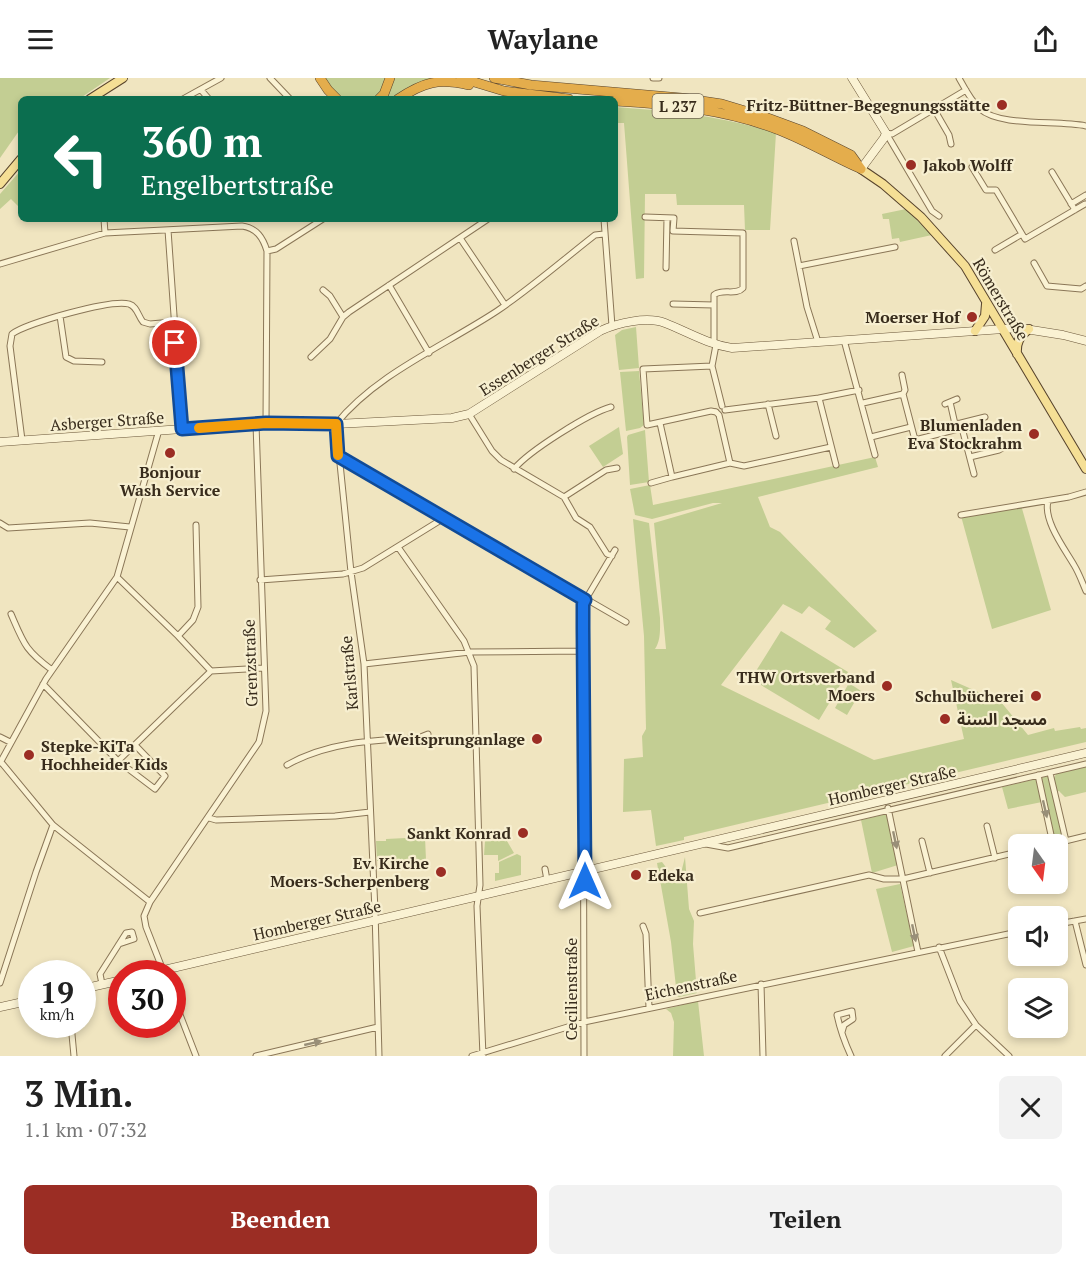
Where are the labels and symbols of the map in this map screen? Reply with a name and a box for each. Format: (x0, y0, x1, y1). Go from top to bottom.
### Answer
road number: L 237 (652, 94, 704, 118)
place label: Fritz-Büttner-Begegnungsstätte (747, 94, 990, 116)
marker: Fritz-Büttner-Begegnungsstätte (995, 98, 1009, 112)
place label: Jakob Wolff (923, 154, 1014, 176)
marker: Jakob Wolff (904, 158, 918, 172)
street label: Römerstraße (968, 254, 1034, 344)
place label: Moerser Hof (865, 306, 962, 328)
street label: Essenberger Straße (475, 309, 603, 401)
marker: Moerser Hof (965, 310, 979, 324)
pin (149, 317, 200, 368)
street label: Asberger Straße (49, 406, 165, 436)
place label: Blumenladen Eva Stockrahm (908, 414, 1023, 454)
marker: Blumenladen Eva Stockrahm (1027, 427, 1041, 441)
marker: Bonjour Wash Service (163, 446, 177, 460)
place label: Bonjour Wash Service (120, 461, 221, 501)
street label: Grenzstraße (237, 619, 263, 707)
street label: Karlstraße (335, 635, 363, 711)
place label: THW Ortsverband Moers (737, 666, 875, 706)
marker: THW Ortsverband Moers (880, 679, 894, 693)
place label: Schulbücherei (915, 685, 1024, 707)
marker: Schulbücherei (1029, 689, 1043, 703)
place label: مسجد السنة (957, 708, 1047, 730)
marker: مسجد السنة (938, 712, 952, 726)
place label: Weitsprunganlage (385, 728, 525, 750)
marker: Weitsprunganlage (530, 732, 544, 746)
place label: Stepke-KiTa Hochheider Kids (41, 735, 168, 775)
marker: Stepke-KiTa Hochheider Kids (22, 748, 36, 762)
street label: Homberger Straße (826, 760, 958, 810)
one-way arrow (1041, 800, 1051, 819)
place label: Sankt Konrad (407, 822, 511, 844)
marker: Sankt Konrad (516, 826, 530, 840)
one-way arrow (891, 831, 900, 850)
north arrow (1008, 834, 1068, 894)
position arrow (553, 849, 617, 913)
place label: Ev. Kirche Moers-Scherpenberg (270, 852, 430, 892)
place label: Edeka (648, 864, 694, 886)
marker: Ev. Kirche Moers-Scherpenberg (434, 865, 448, 879)
marker: Edeka (629, 868, 643, 882)
street label: Homberger Straße (251, 895, 383, 945)
one-way arrow (910, 923, 919, 942)
street label: Cecilienstraße (560, 938, 582, 1040)
speed limit sign: 30 (108, 960, 186, 1038)
street label: Eichenstraße (643, 964, 739, 1006)
one-way arrow (303, 1037, 322, 1047)

